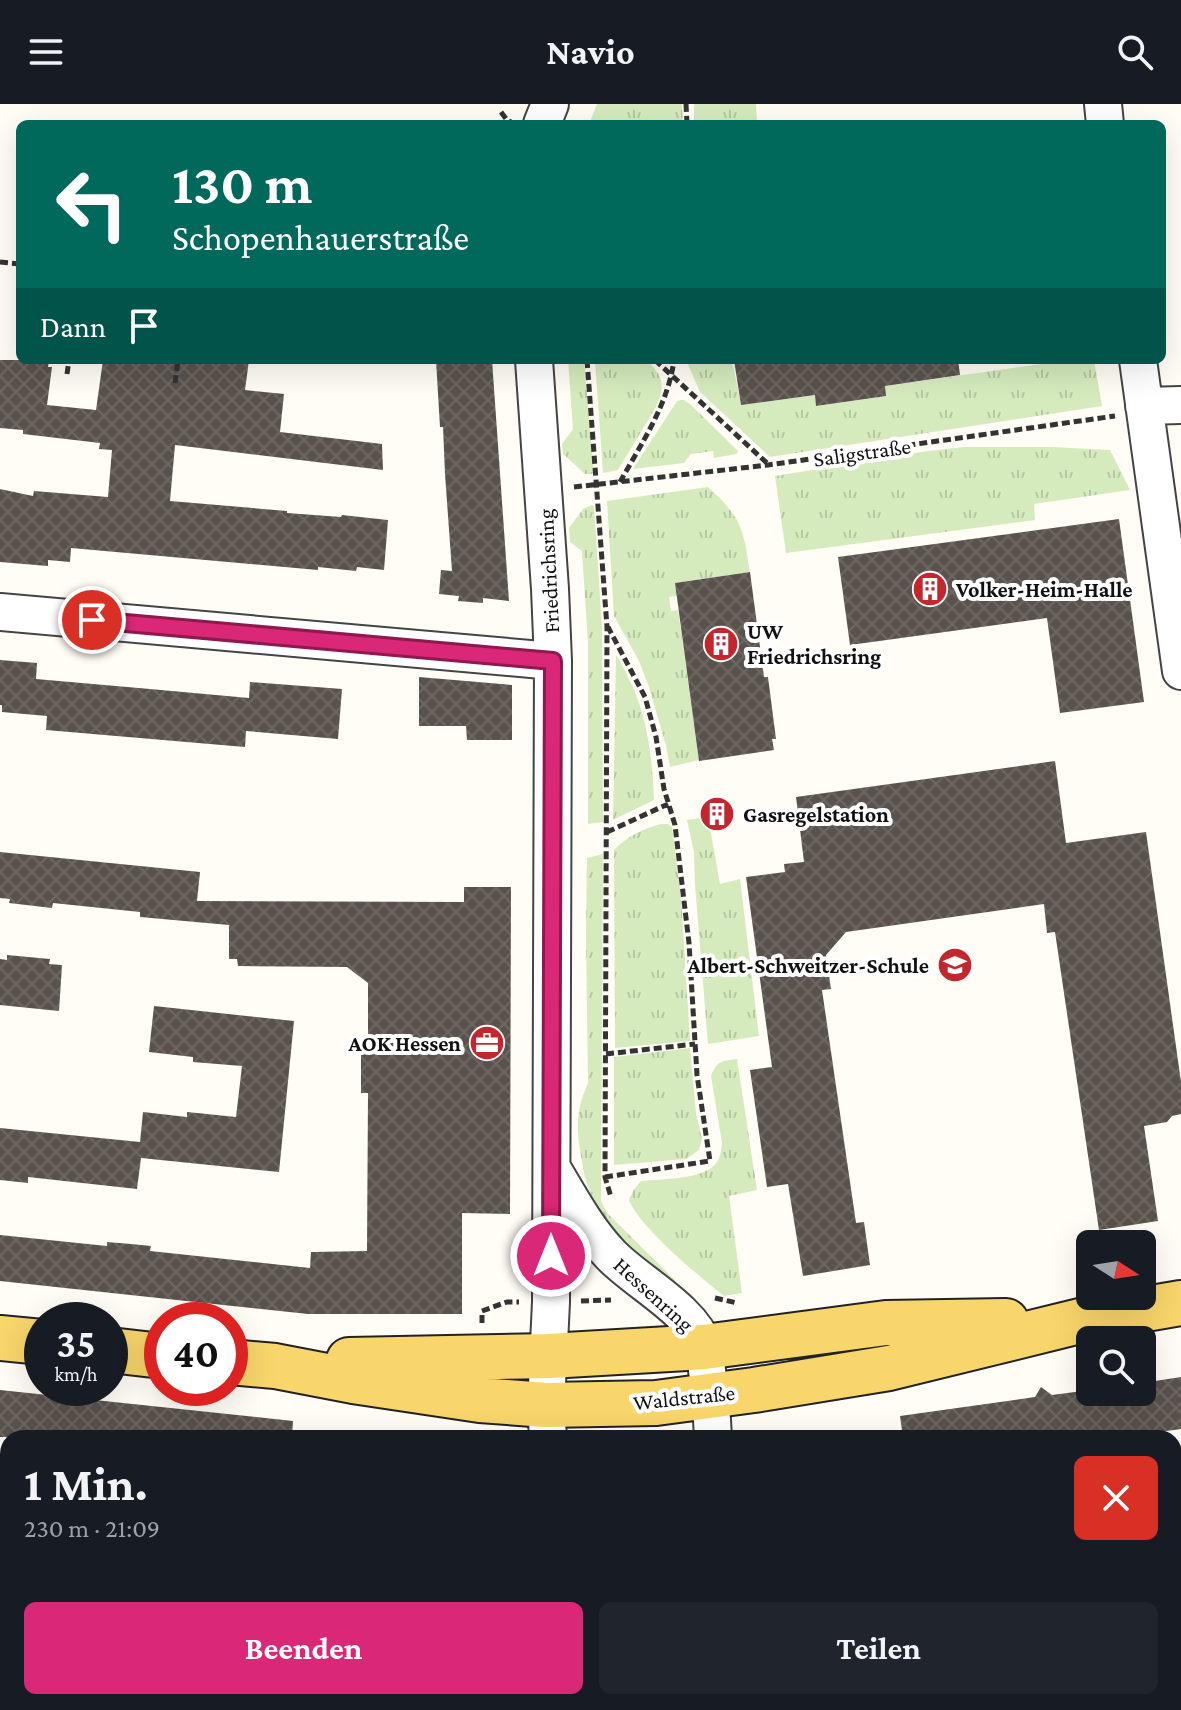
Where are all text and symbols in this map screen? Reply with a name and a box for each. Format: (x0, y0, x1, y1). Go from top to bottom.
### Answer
icon: menu (24, 30, 68, 74)
icon: search (1113, 30, 1157, 74)
text: Navio (546, 32, 635, 72)
icon: left (40, 152, 144, 256)
text: 130 m (172, 153, 313, 215)
text: Schopenhauerstraße (172, 218, 469, 258)
icon: arrive (122, 304, 166, 348)
text: Dann (40, 310, 106, 343)
street label: Saligstraße (812, 433, 912, 472)
street label: Friedrichsring (533, 508, 564, 634)
building icon: Volker-Heim-Halle (911, 570, 949, 608)
place label: Volker-Heim-Halle (955, 577, 1133, 602)
pin (58, 586, 126, 654)
icon: arrive (70, 598, 114, 642)
place label: UW Friedrichsring (747, 619, 881, 669)
building icon: UW Friedrichsring (702, 625, 740, 663)
building icon: Gasregelstation (698, 795, 736, 833)
place label: Gasregelstation (743, 802, 889, 827)
school or university icon: Albert-Schweitzer-Schule (936, 946, 974, 984)
place label: Albert-Schweitzer-Schule (686, 953, 929, 978)
office icon: AOK Hessen (468, 1024, 506, 1062)
place label: AOK Hessen (348, 1031, 461, 1056)
position arrow (509, 1214, 593, 1298)
north arrow (1076, 1230, 1156, 1310)
map controls (1076, 1230, 1156, 1406)
street label: Hessenring (609, 1252, 699, 1337)
speed limit sign: 40 (144, 1302, 248, 1406)
text: 35 (56, 1321, 96, 1366)
button: search (1076, 1326, 1156, 1406)
text: km/h (54, 1363, 98, 1385)
street label: Waldstraße (632, 1380, 736, 1415)
button: close (1074, 1456, 1158, 1540)
text: 1 Min. (24, 1457, 148, 1510)
text: 230 m · 21:09 (24, 1514, 160, 1543)
button: Beenden (24, 1602, 583, 1694)
button: Teilen (599, 1602, 1158, 1694)

